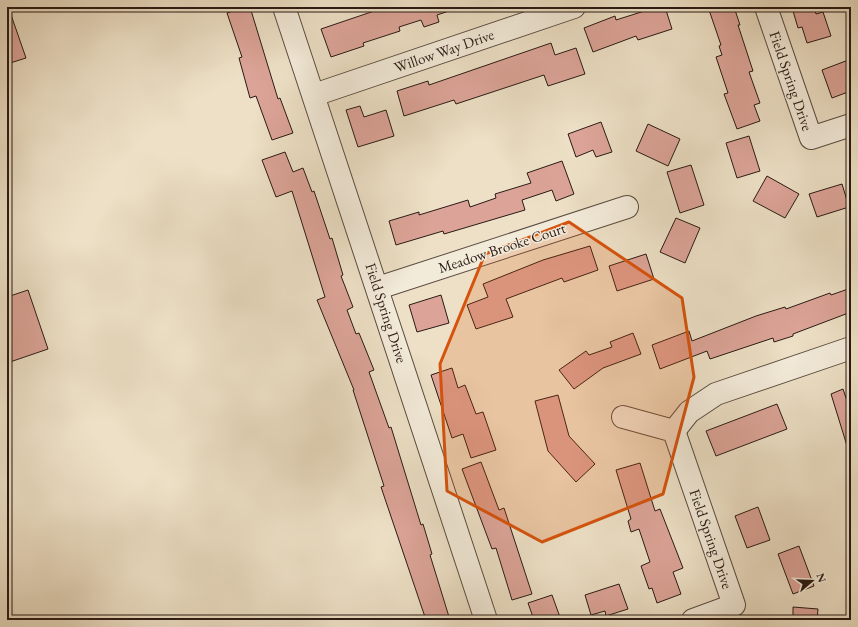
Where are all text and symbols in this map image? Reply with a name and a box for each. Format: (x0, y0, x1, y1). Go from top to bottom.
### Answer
street label: Willow Way Drive (391, 24, 496, 77)
street label: Field Spring Drive (766, 28, 817, 133)
street label: Meadow Brooke Court (436, 218, 568, 277)
street label: Field Spring Drive (361, 260, 412, 366)
street label: Field Spring Drive (686, 486, 737, 591)
north arrow (792, 561, 832, 601)
text: N (813, 571, 830, 584)

